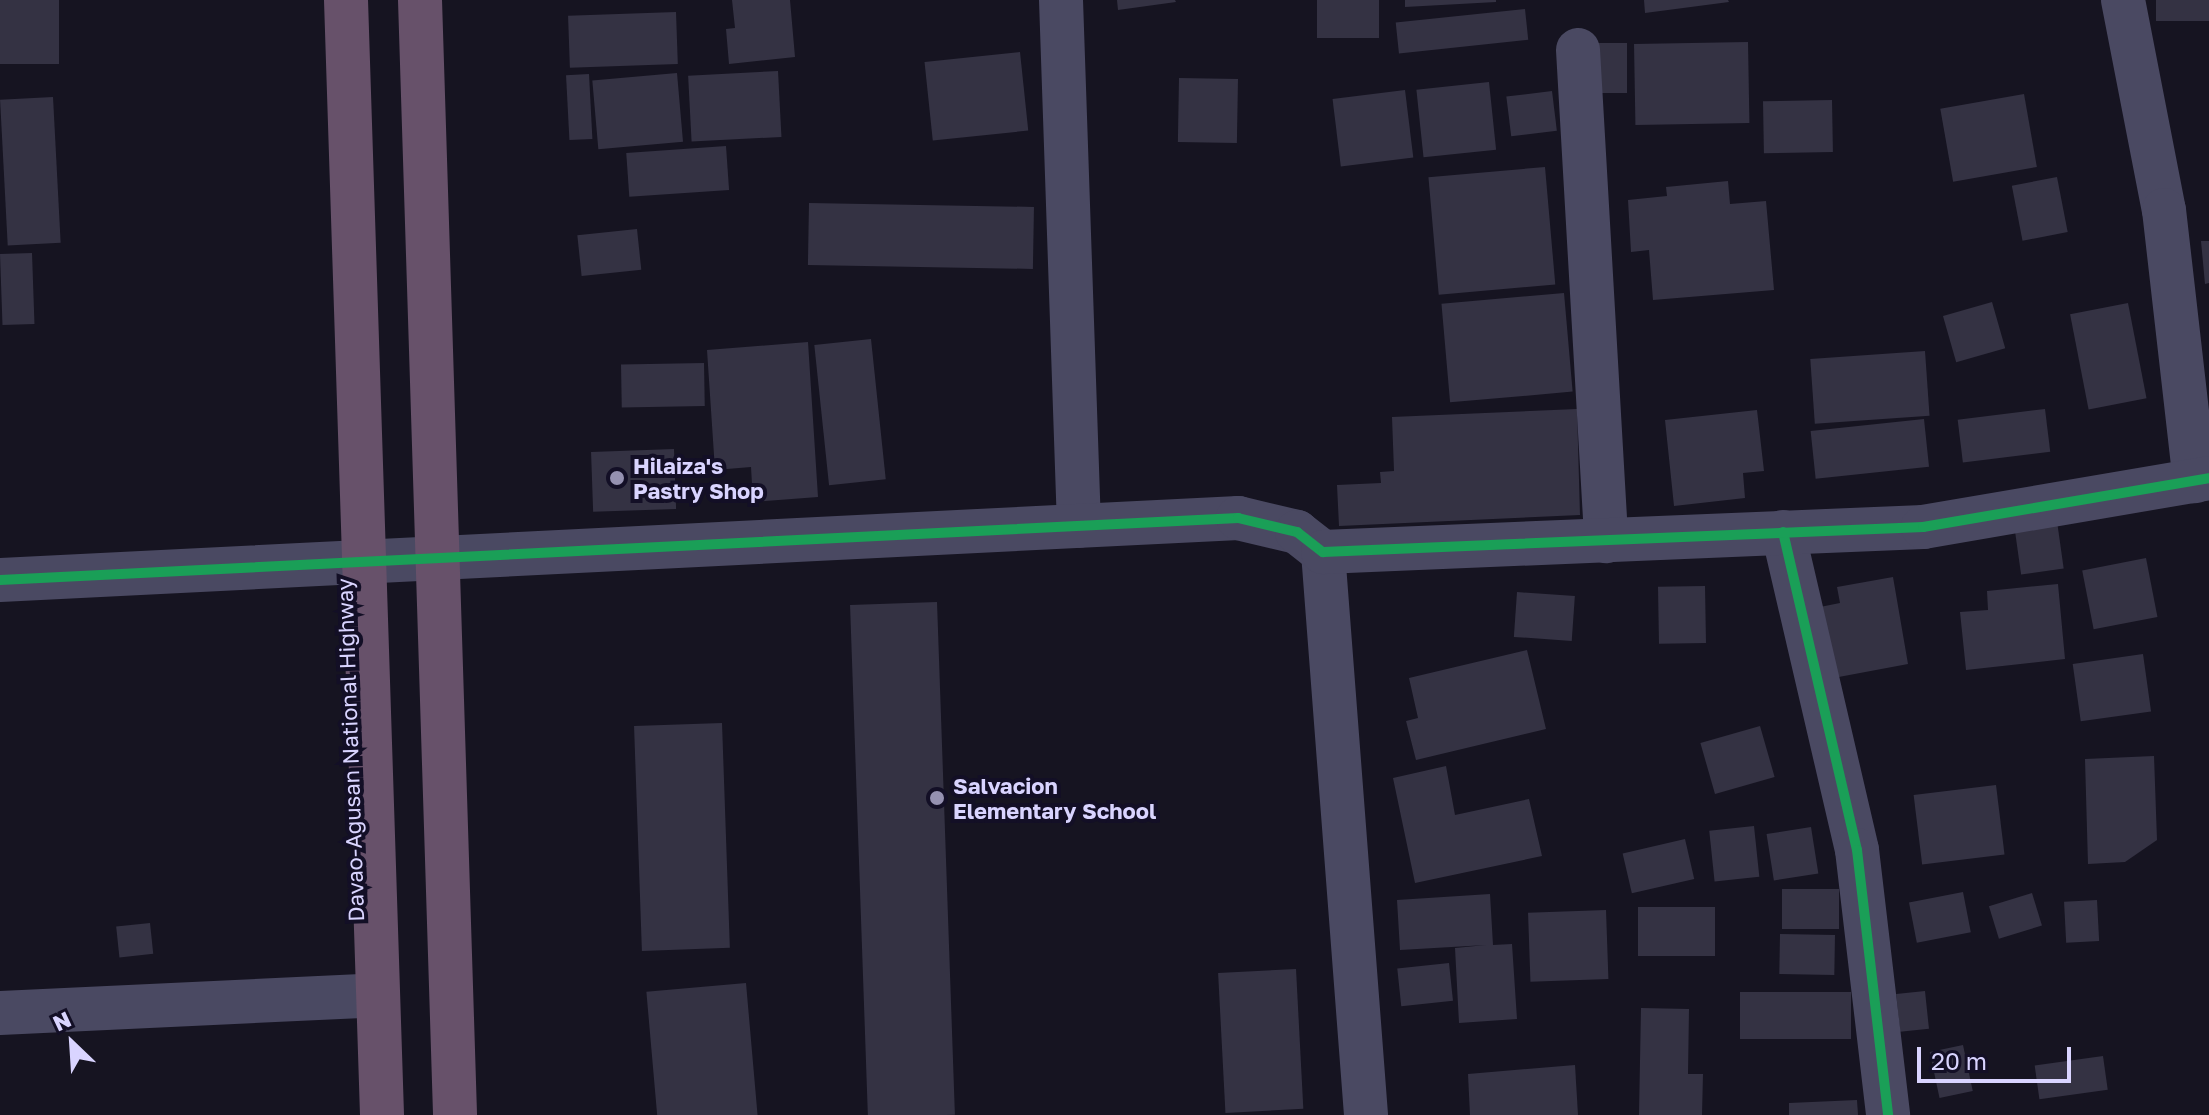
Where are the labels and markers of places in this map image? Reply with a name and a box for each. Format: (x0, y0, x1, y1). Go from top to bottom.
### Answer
place label: Hilaiza's Pastry Shop (633, 452, 764, 504)
marker: Hilaiza's Pastry Shop (608, 469, 626, 487)
place label: Salvacion Elementary School (953, 772, 1156, 824)
marker: Salvacion Elementary School (928, 789, 946, 807)

